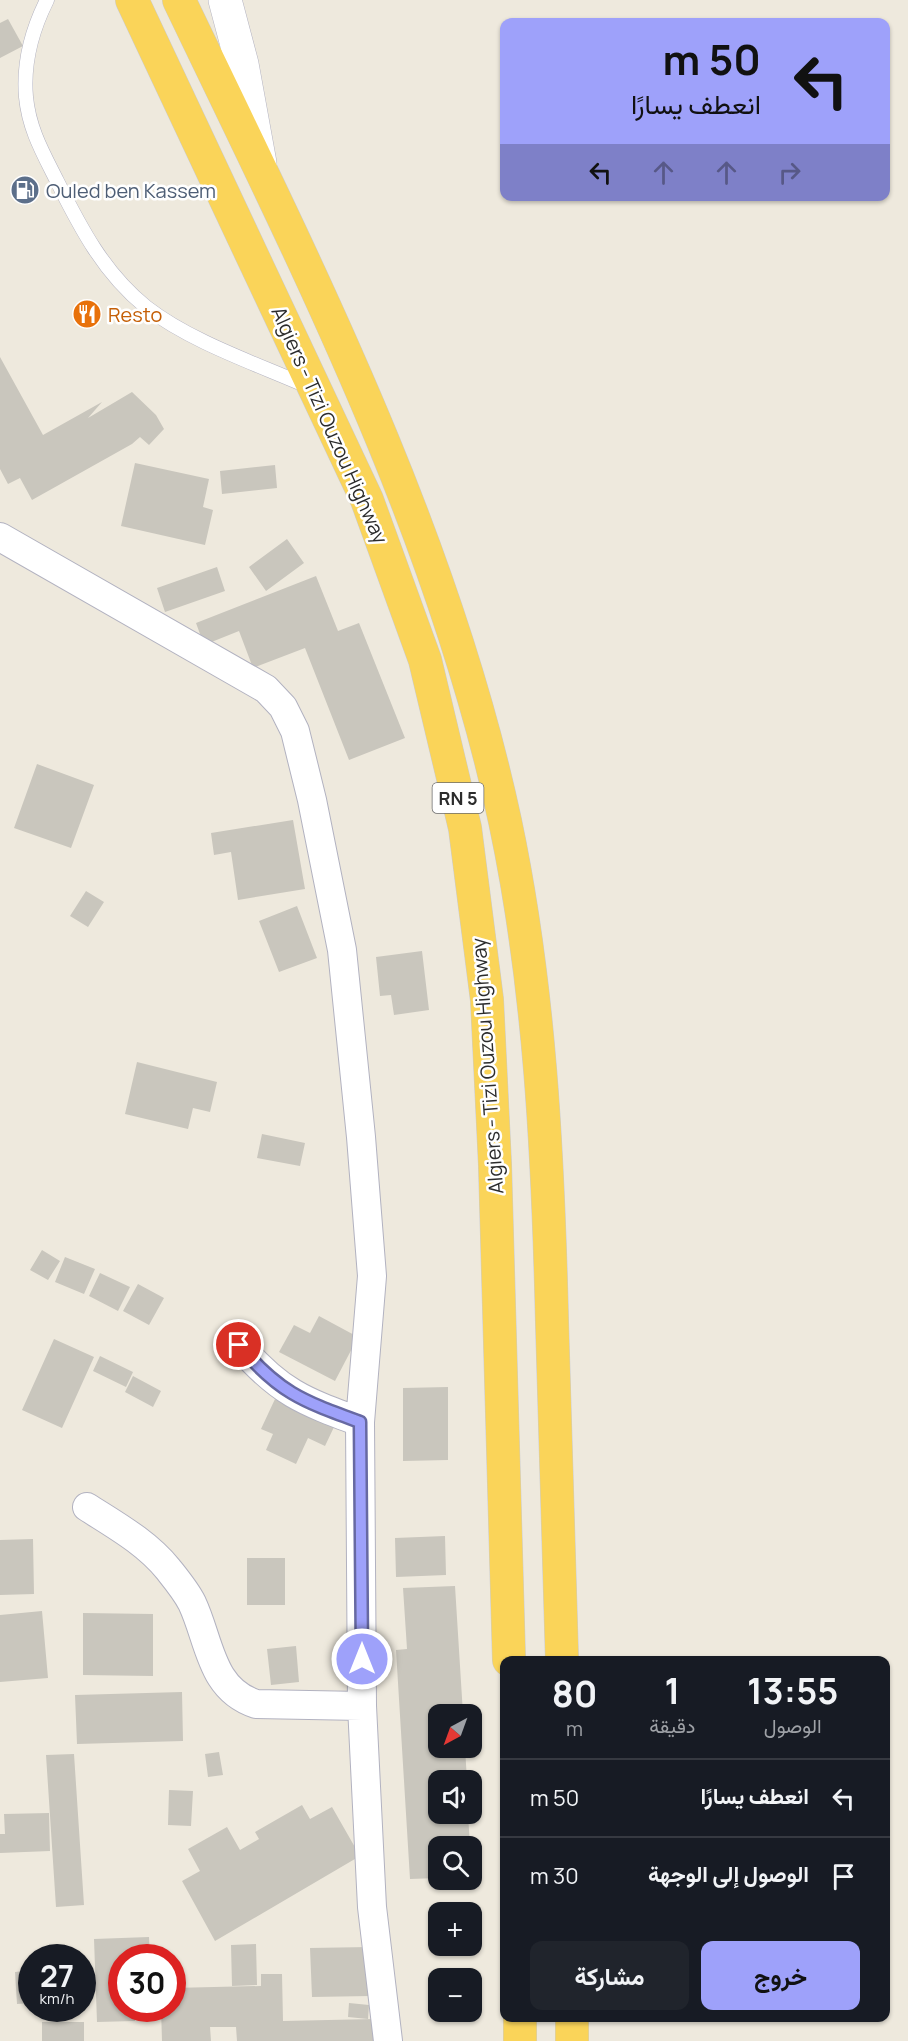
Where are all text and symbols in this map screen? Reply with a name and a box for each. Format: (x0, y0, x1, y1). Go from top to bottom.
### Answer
text: 50 m (663, 30, 761, 88)
icon: left (782, 42, 860, 120)
text: انعطف يسارًا (631, 85, 761, 122)
icon: left (584, 156, 617, 189)
icon: ahead (647, 156, 680, 189)
icon: ahead (710, 156, 743, 189)
icon: right (773, 156, 806, 189)
fuel station icon: Ouled ben Kassem (9, 174, 41, 206)
place label: Ouled ben Kassem (46, 177, 216, 204)
restaurant icon: Resto (71, 298, 103, 330)
place label: Resto (108, 301, 162, 328)
street label: Algiers - Tizi Ouzou Highway (265, 302, 395, 548)
road number: RN 5 (432, 783, 484, 813)
street label: Algiers - Tizi Ouzou Highway (465, 937, 509, 1195)
pin (213, 1319, 264, 1370)
icon: arrive (222, 1328, 255, 1361)
position arrow (330, 1627, 394, 1691)
text: 1 (664, 1666, 680, 1715)
text: 13:55 (747, 1666, 838, 1715)
text: 80 (552, 1669, 597, 1718)
north arrow (428, 1704, 482, 1758)
map controls (428, 1704, 482, 2022)
text: دقيقة (649, 1712, 695, 1739)
text: الوصول (764, 1712, 822, 1739)
text: m (566, 1715, 583, 1742)
button: sound (428, 1770, 482, 1824)
text: انعطف يسارًا (700, 1781, 809, 1811)
icon: left (827, 1782, 860, 1815)
text: 50 m (530, 1783, 579, 1813)
button: search (428, 1836, 482, 1890)
text: الوصول إلى الوجهة (648, 1859, 809, 1889)
icon: arrive (827, 1860, 860, 1893)
text: 30 m (530, 1861, 579, 1891)
button: + (428, 1902, 482, 1956)
button: مشاركة (530, 1941, 689, 2010)
button: خروج (701, 1941, 860, 2010)
speed limit sign: 30 (108, 1944, 186, 2022)
text: 27 (40, 1955, 74, 1996)
button: − (428, 1968, 482, 2022)
text: km/h (40, 1988, 74, 2009)

